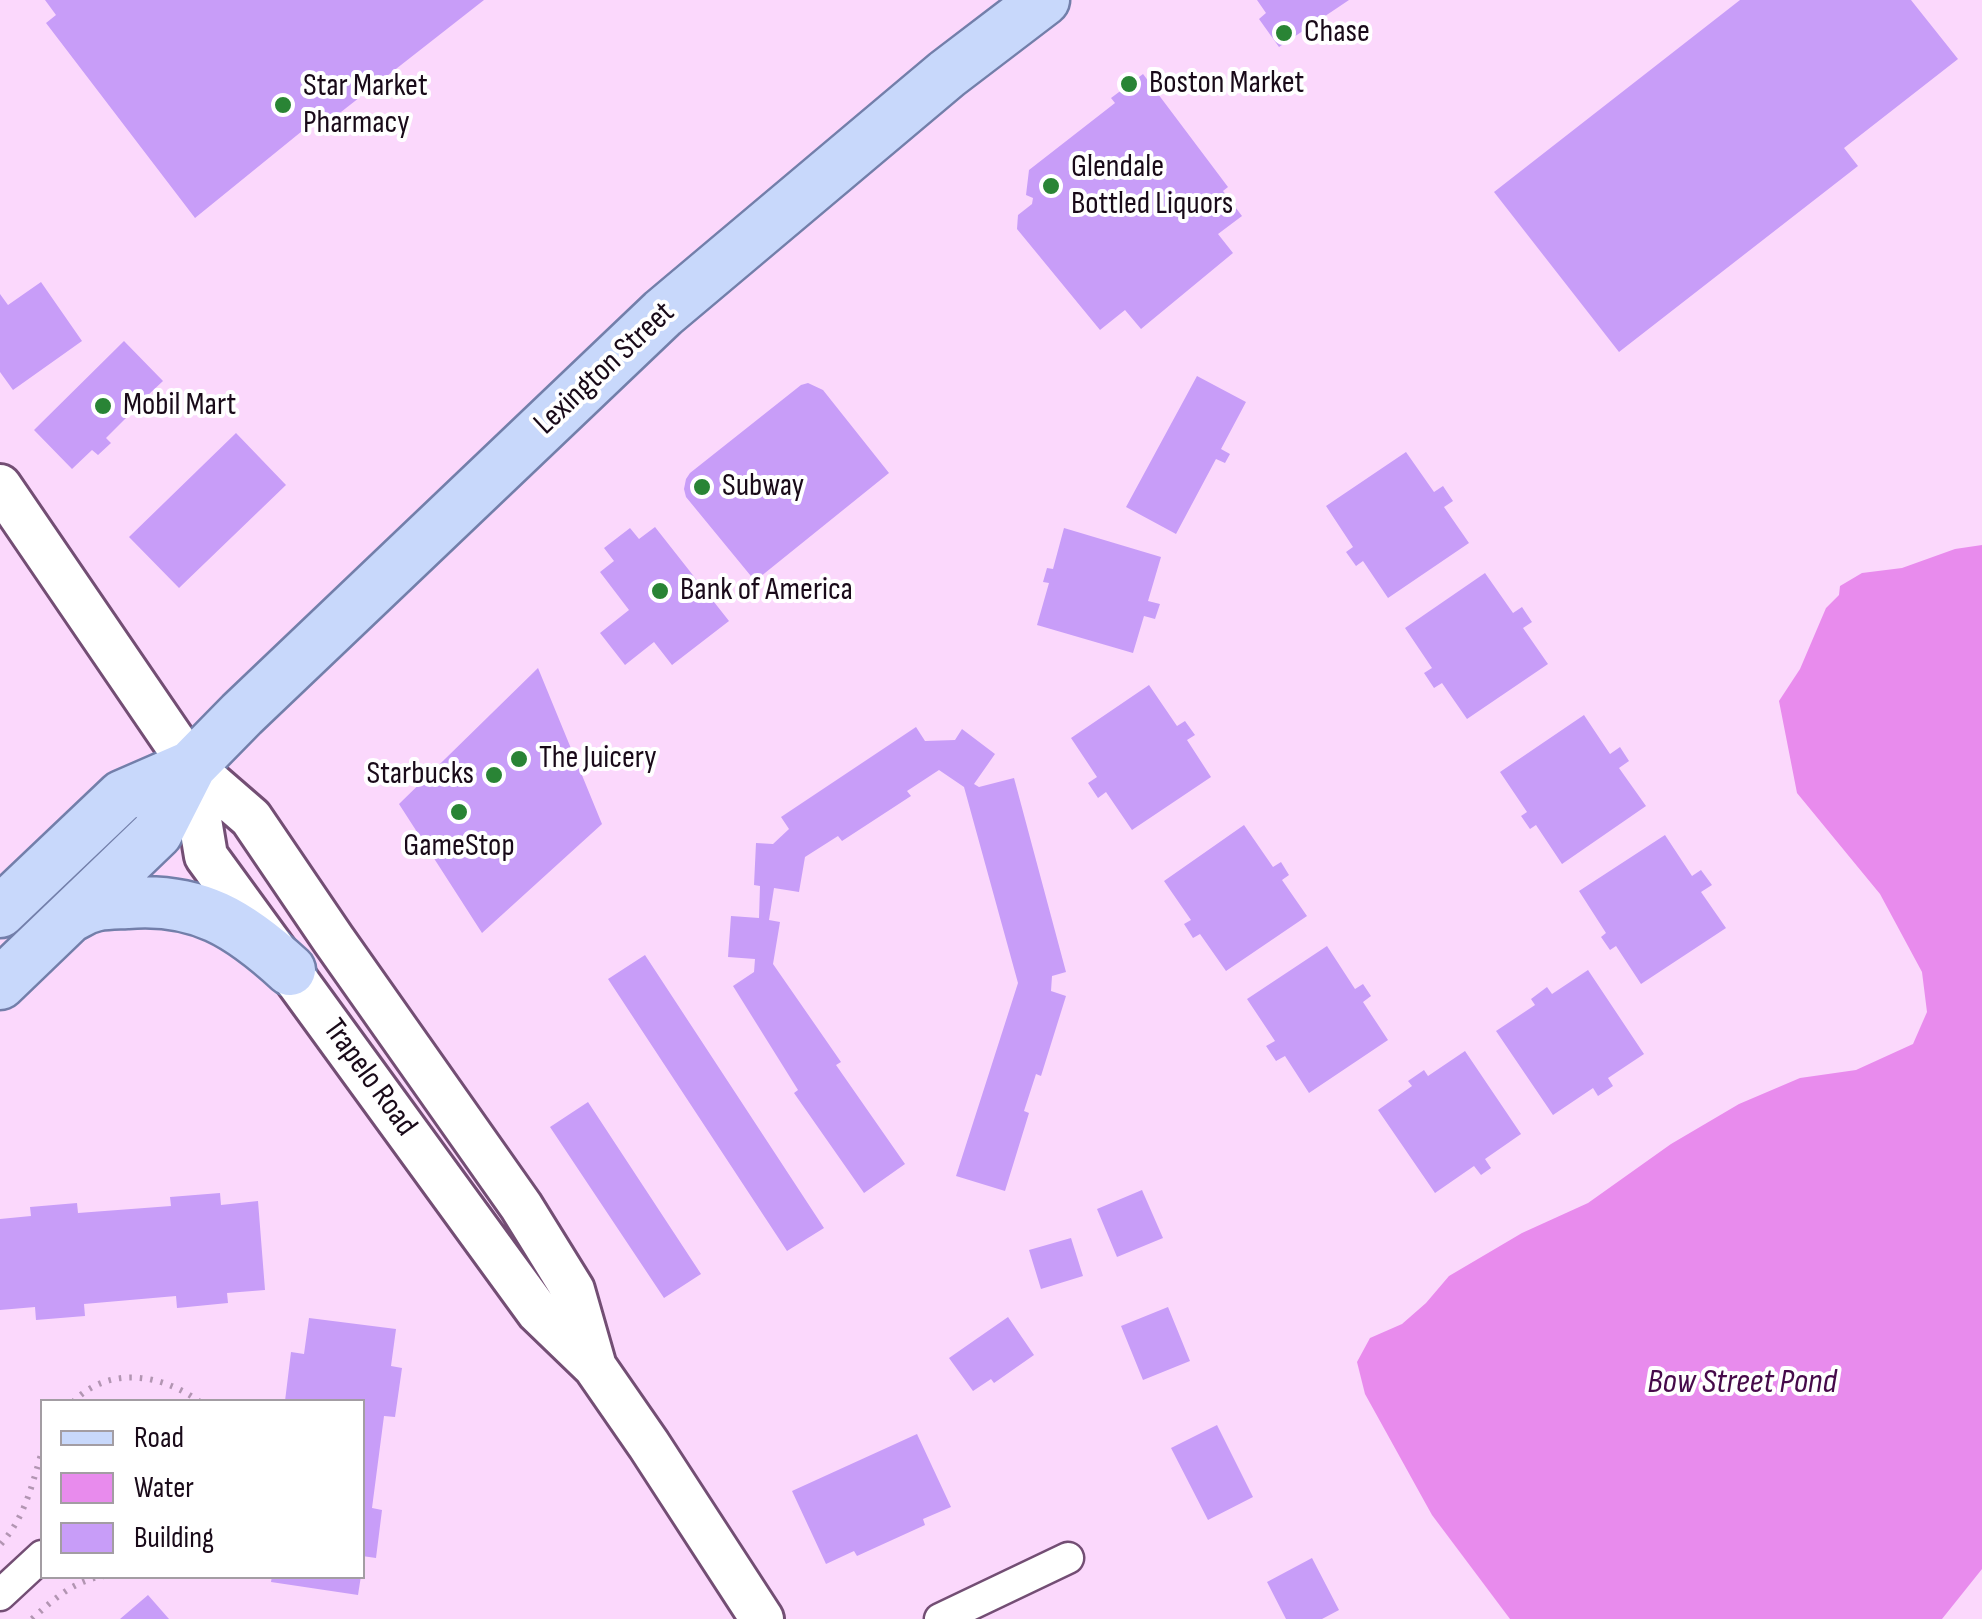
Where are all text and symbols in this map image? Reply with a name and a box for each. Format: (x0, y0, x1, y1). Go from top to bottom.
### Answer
place label: Chase (1304, 14, 1370, 52)
marker: Chase (1273, 22, 1295, 44)
place label: Boston Market (1149, 65, 1304, 103)
place label: Star Market Pharmacy (303, 68, 428, 143)
marker: Boston Market (1118, 73, 1140, 95)
marker: Star Market Pharmacy (272, 94, 294, 116)
place label: Glendale Bottled Liquors (1071, 149, 1233, 224)
marker: Glendale Bottled Liquors (1040, 175, 1062, 197)
street label: Lexington Street (527, 294, 683, 444)
place label: Mobil Mart (123, 387, 236, 425)
marker: Mobil Mart (92, 395, 114, 417)
place label: Subway (722, 468, 804, 506)
marker: Subway (691, 476, 713, 498)
place label: Bank of America (680, 572, 853, 610)
marker: Bank of America (649, 580, 671, 602)
place label: The Juicery (539, 740, 657, 778)
marker: The Juicery (508, 748, 530, 770)
place label: Starbucks (366, 756, 474, 794)
marker: Starbucks (483, 764, 505, 786)
marker: GameStop (448, 801, 470, 823)
place label: GameStop (403, 828, 515, 866)
street label: Trapelo Road (314, 1012, 424, 1144)
water label: Bow Street Pond (1647, 1362, 1837, 1404)
legend (40, 1399, 365, 1579)
text: Road (134, 1420, 184, 1456)
text: Water (134, 1470, 194, 1506)
text: Building (134, 1520, 214, 1556)

